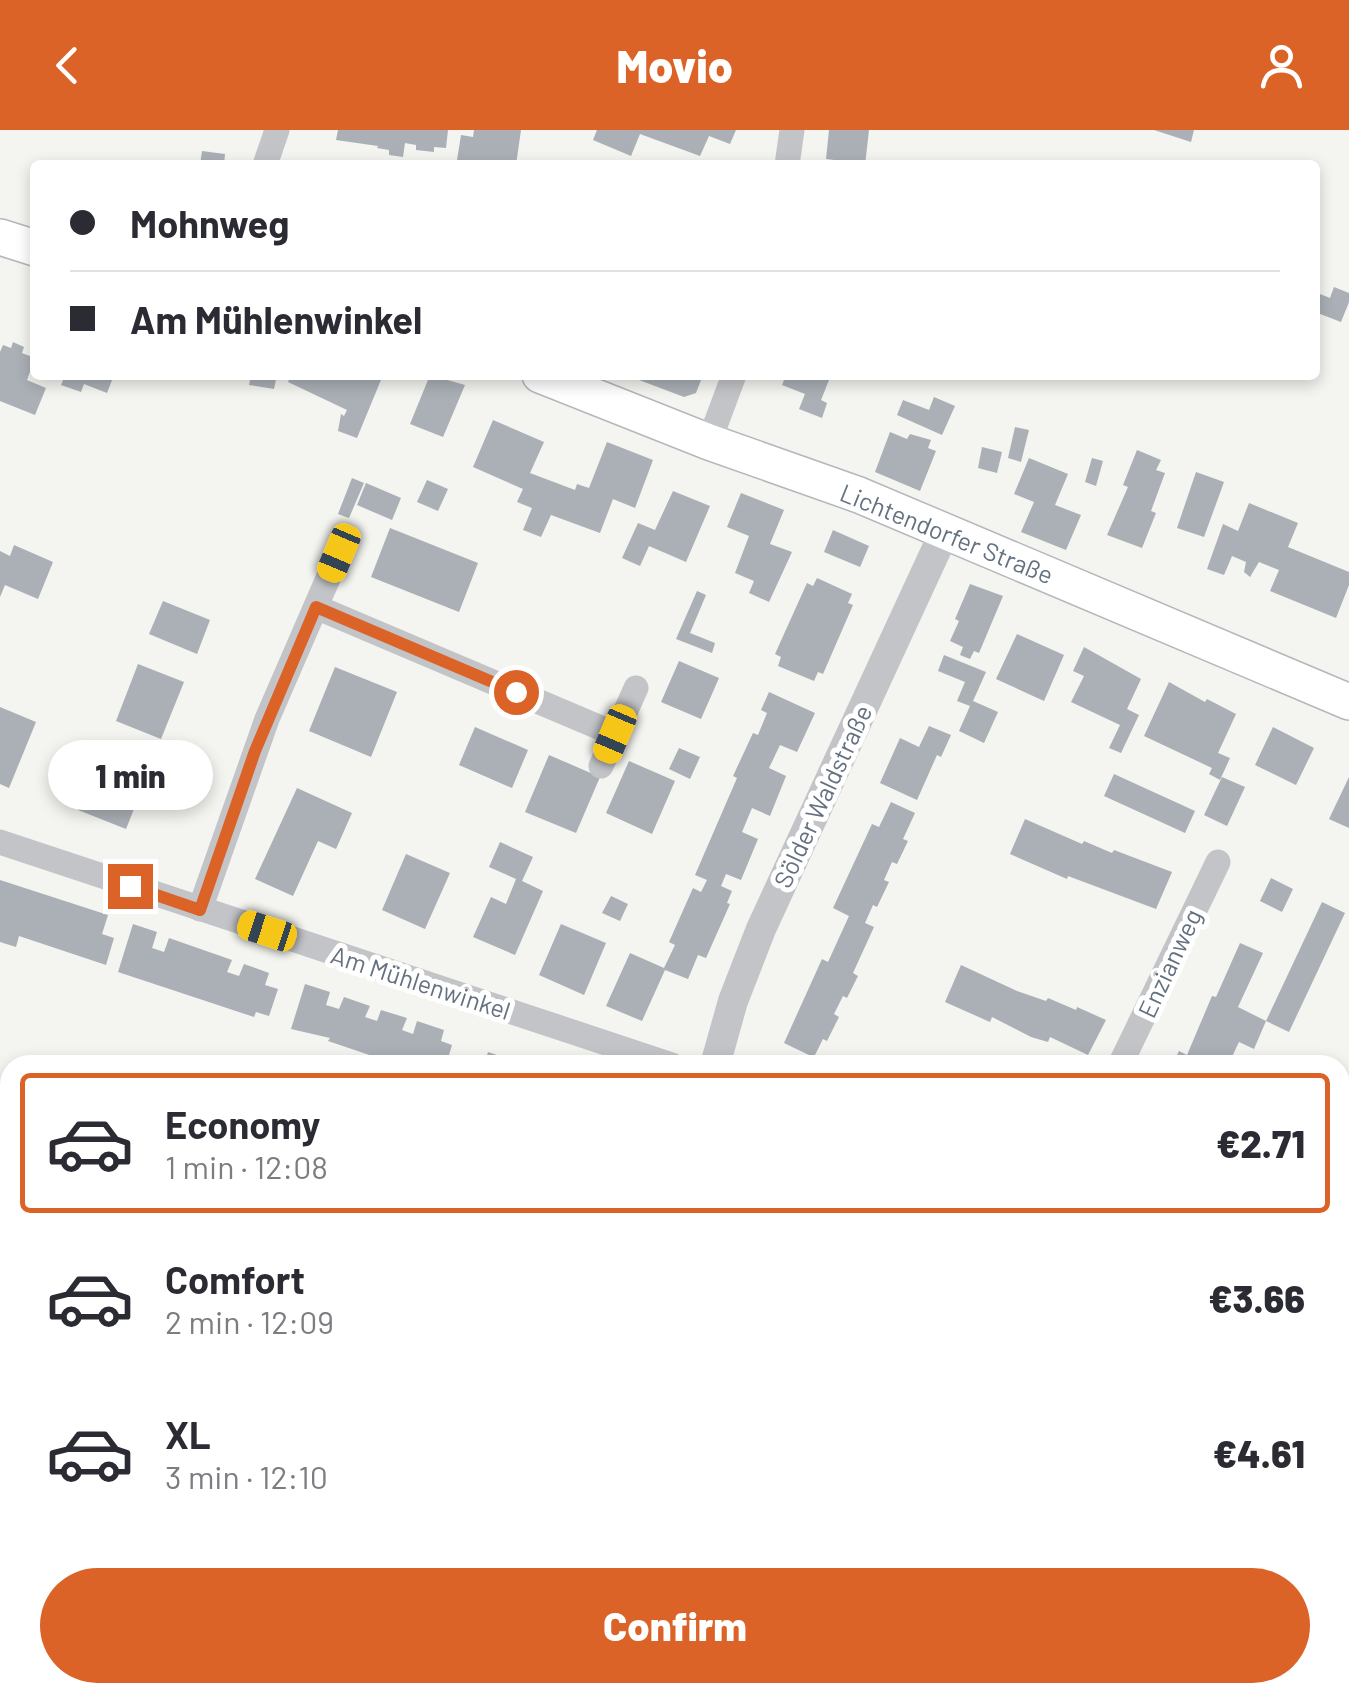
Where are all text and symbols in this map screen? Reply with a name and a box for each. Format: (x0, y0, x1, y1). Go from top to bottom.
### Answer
icon: back (40, 38, 95, 93)
text: Movio (616, 38, 733, 92)
icon: person (1254, 38, 1309, 93)
text: Mohnweg (130, 200, 289, 246)
text: Am Mühlenwinkel (130, 296, 422, 342)
street label: Lichtendorfer Straße (836, 477, 1058, 589)
car (313, 520, 365, 586)
route start (494, 670, 539, 715)
street label: Sölder Waldstraße (767, 700, 877, 892)
car (589, 701, 641, 767)
callout: 1 min (48, 741, 212, 811)
text: 1 min (95, 756, 166, 794)
route end (108, 864, 153, 909)
street label: Enzianweg (1131, 904, 1207, 1022)
car (234, 907, 300, 955)
street label: Am Mühlenwinkel (327, 939, 515, 1025)
icon: car (45, 1098, 135, 1188)
text: Economy (165, 1101, 320, 1147)
text: €2.71 (1216, 1120, 1305, 1166)
text: 1 min · 12:08 (165, 1147, 328, 1185)
icon: car (45, 1253, 135, 1343)
text: Comfort (165, 1256, 305, 1302)
text: €3.66 (1209, 1275, 1305, 1321)
text: 2 min · 12:09 (165, 1302, 334, 1340)
icon: car (45, 1408, 135, 1498)
text: XL (165, 1411, 211, 1457)
text: €4.61 (1213, 1430, 1305, 1476)
text: 3 min · 12:10 (165, 1457, 328, 1495)
button: Confirm (40, 1568, 1310, 1683)

